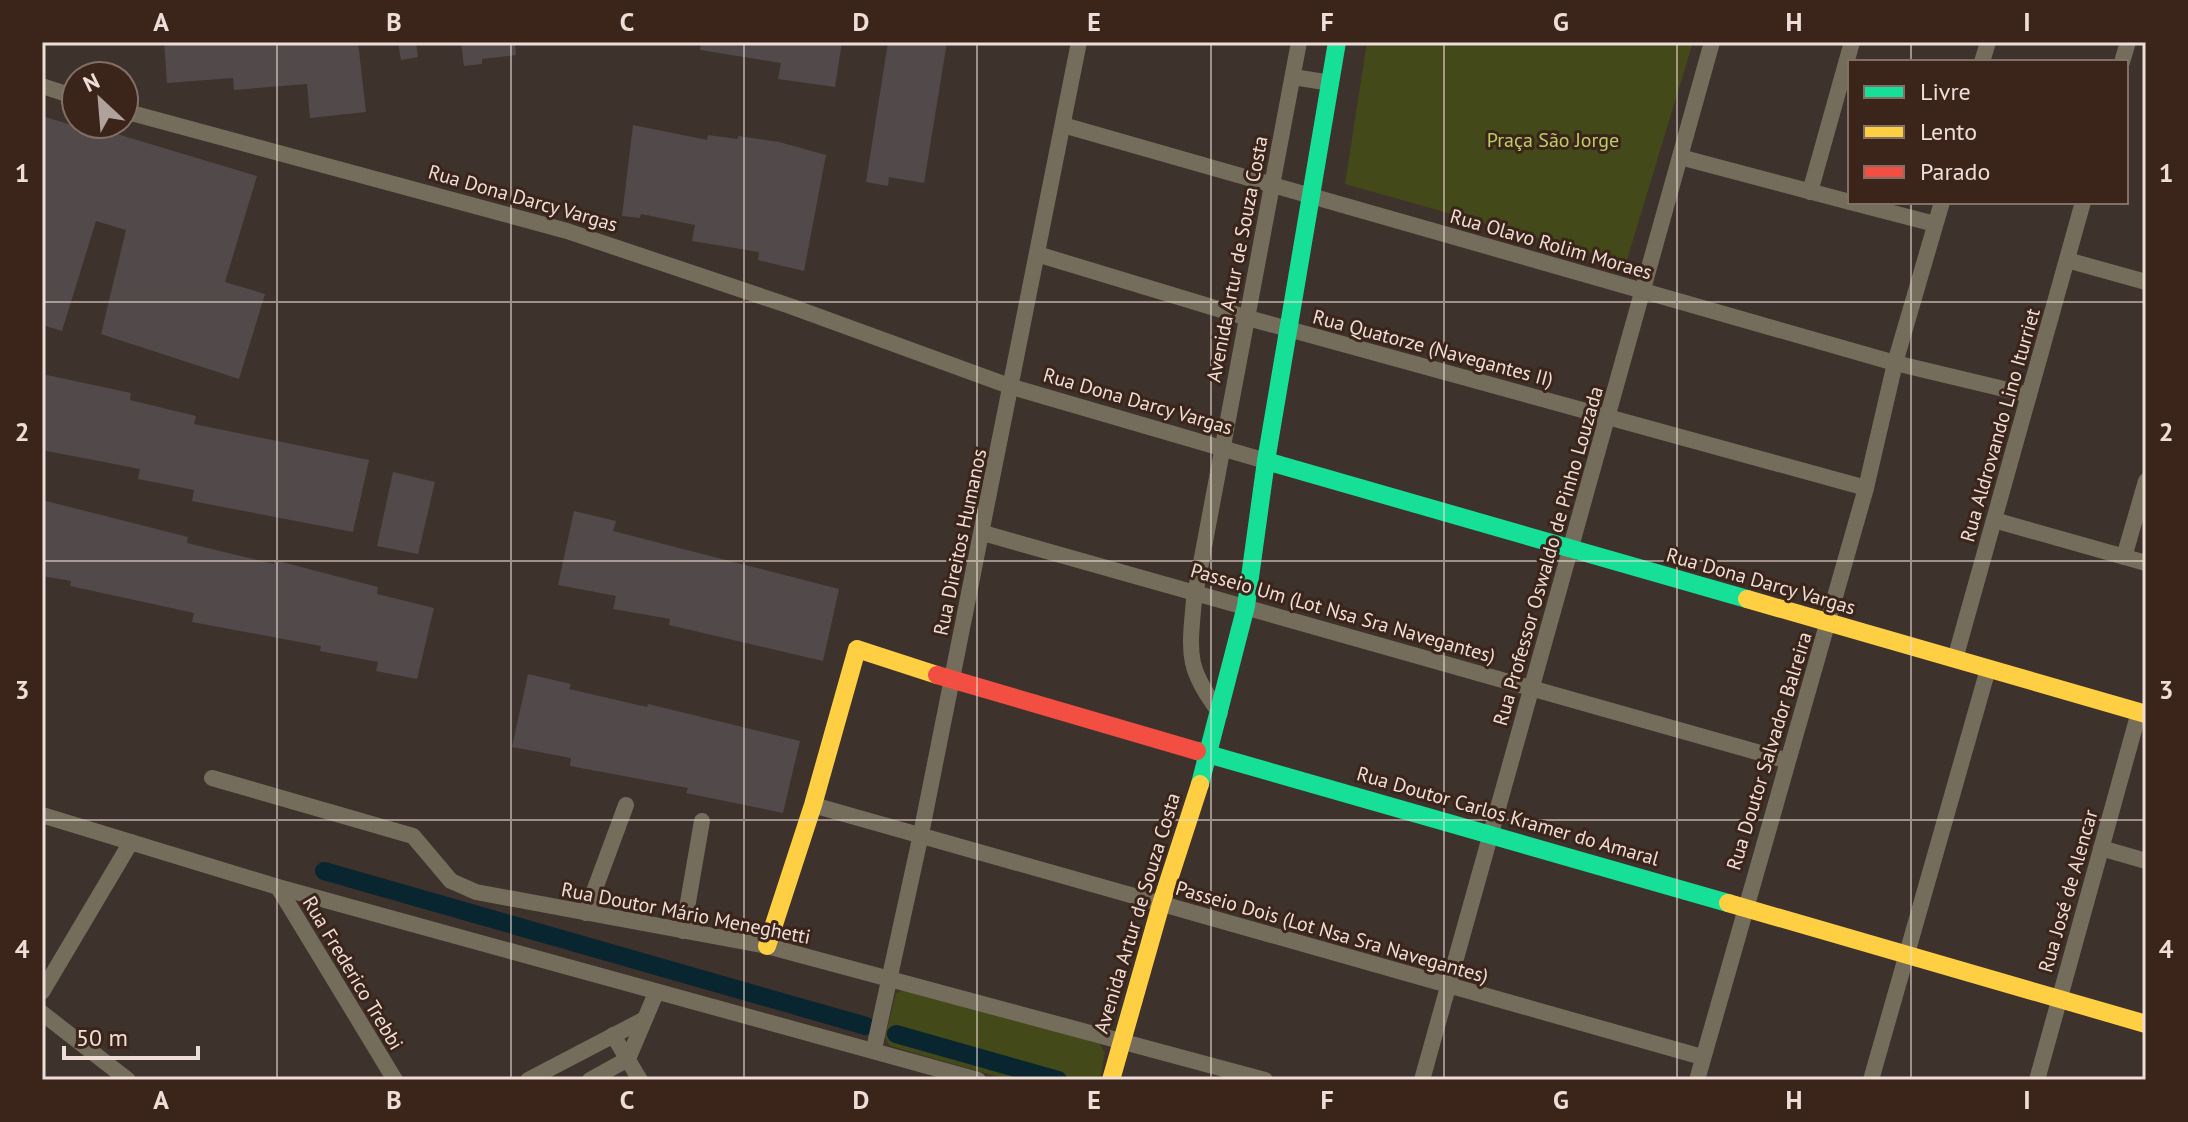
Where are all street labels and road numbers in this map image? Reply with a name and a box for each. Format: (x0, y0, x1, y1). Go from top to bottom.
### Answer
street label: Avenida Artur de Souza Costa (1200, 134, 1274, 384)
street label: Rua Dona Darcy Vargas (425, 159, 621, 237)
street label: Rua Olavo Rolim Moraes (1447, 203, 1655, 285)
street label: Rua Quatorze (Navegantes II) (1310, 303, 1556, 393)
street label: Rua Aldrovando Lino Iturriet (1954, 305, 2046, 545)
street label: Rua Dona Darcy Vargas (1040, 362, 1236, 440)
street label: Rua Professor Oswaldo de Pinho Louzada (1487, 383, 1609, 729)
street label: Rua Direitos Humanos (928, 446, 992, 638)
street label: Rua Dona Darcy Vargas (1663, 542, 1859, 620)
street label: Passeio Um (Lot Nsa Sra Navegantes) (1188, 557, 1498, 669)
street label: Rua Doutor Salvador Balreira (1720, 629, 1818, 873)
street label: Rua Doutor Carlos Kramer do Amaral (1354, 760, 1662, 872)
street label: Avenida Artur de Souza Costa (1088, 790, 1186, 1036)
street label: Rua José de Alencar (2032, 806, 2104, 975)
street label: Passeio Dois (Lot Nsa Sra Navegantes) (1173, 875, 1491, 989)
street label: Rua Doutor Mário Meneghetti (559, 876, 813, 950)
street label: Rua Frederico Trebbi (297, 891, 409, 1055)

